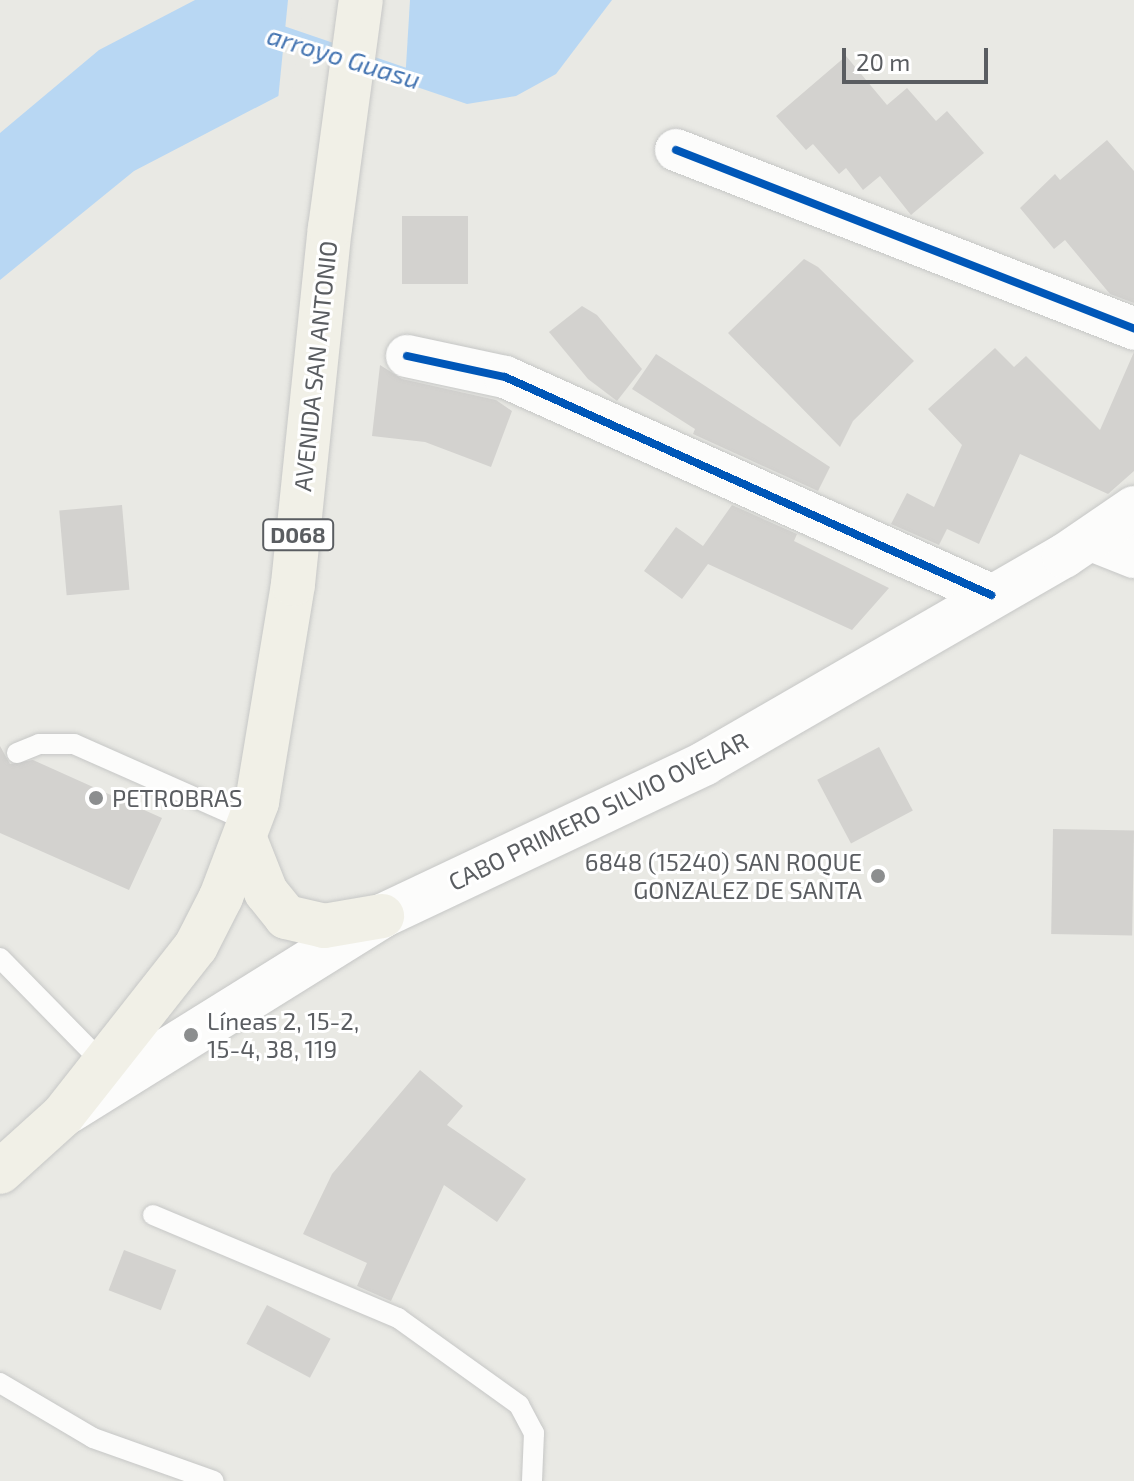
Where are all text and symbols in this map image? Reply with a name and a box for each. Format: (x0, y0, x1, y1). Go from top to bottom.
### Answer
water label: arroyo Guasu (264, 19, 424, 95)
scale bar (846, 32, 992, 82)
text: 20 m (856, 47, 910, 76)
street label: AVENIDA SAN ANTONIO (287, 239, 343, 493)
road number: D068 (262, 517, 334, 553)
street label: CABO PRIMERO SILVIO OVELAR (444, 726, 752, 896)
place label: PETROBRAS (112, 784, 243, 812)
marker: PETROBRAS (87, 789, 105, 807)
place label: 6848 (15240) SAN ROQUE GONZALEZ DE SANTA (585, 848, 862, 904)
marker: 6848 (15240) SAN ROQUE GONZALEZ DE SANTA (869, 867, 887, 885)
place label: Líneas 2, 15-2, 15-4, 38, 119 (207, 1007, 359, 1063)
marker: Líneas 2, 15-2, 15-4, 38, 119 (182, 1026, 200, 1044)

